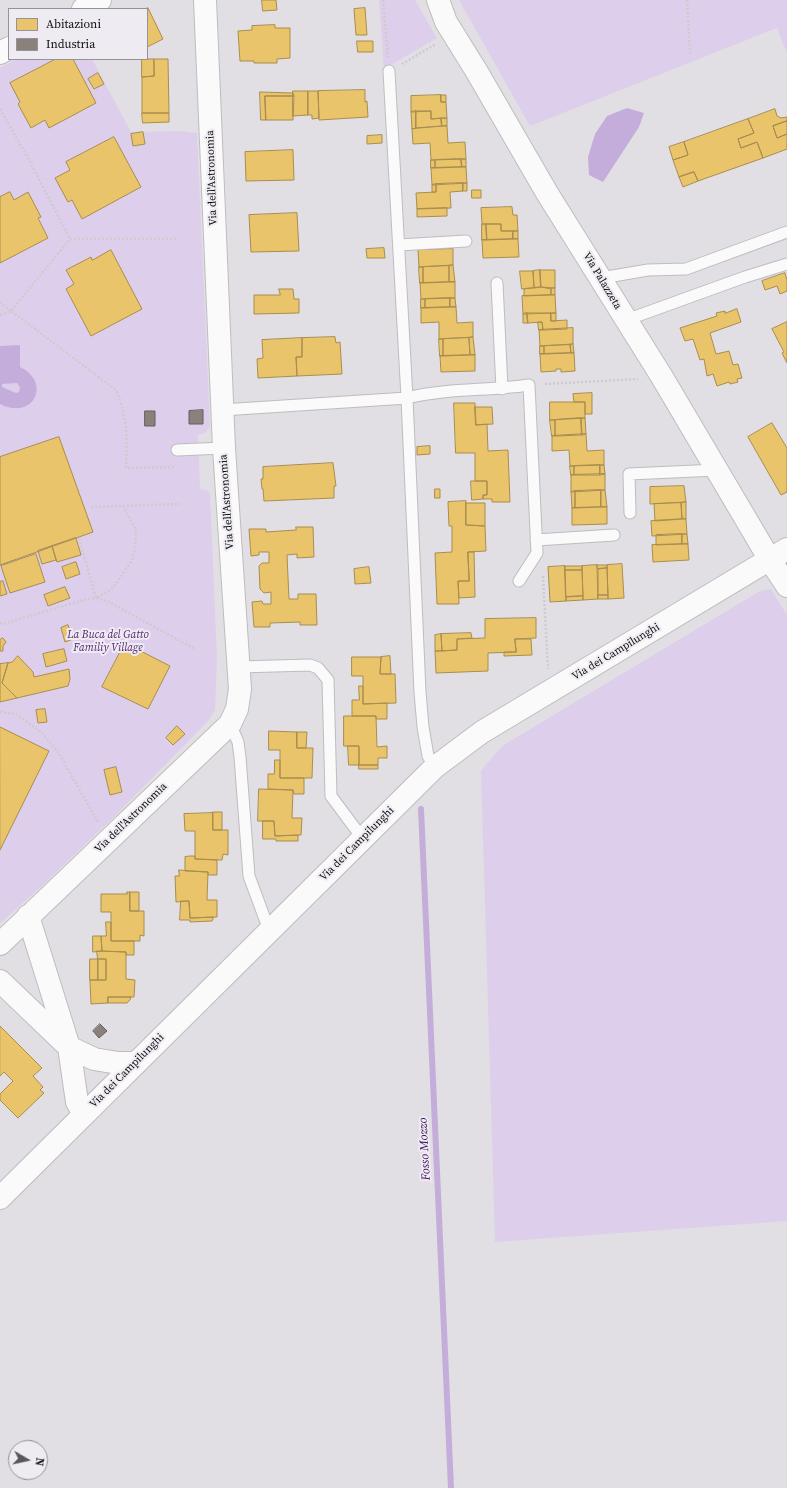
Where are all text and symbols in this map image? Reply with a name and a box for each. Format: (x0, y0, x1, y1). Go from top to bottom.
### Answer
legend (8, 8, 148, 60)
text: Abitazioni (46, 16, 101, 32)
text: Industria (46, 36, 95, 52)
street label: Via dell'Astronomia (204, 130, 220, 226)
street label: Via Palazzeta (580, 250, 624, 312)
street label: Via dell'Astronomia (217, 454, 237, 550)
street label: Via dei Campilunghi (570, 621, 662, 683)
park label: La Buca del Gatto Familiy Village (67, 628, 149, 654)
street label: Via dell'Astronomia (92, 780, 170, 856)
street label: Via dei Campilunghi (317, 804, 397, 884)
street label: Via dei Campilunghi (87, 1031, 167, 1111)
water label: Fosso Mozzo (416, 1117, 434, 1181)
north arrow (8, 1440, 48, 1480)
text: N (31, 1457, 47, 1467)

